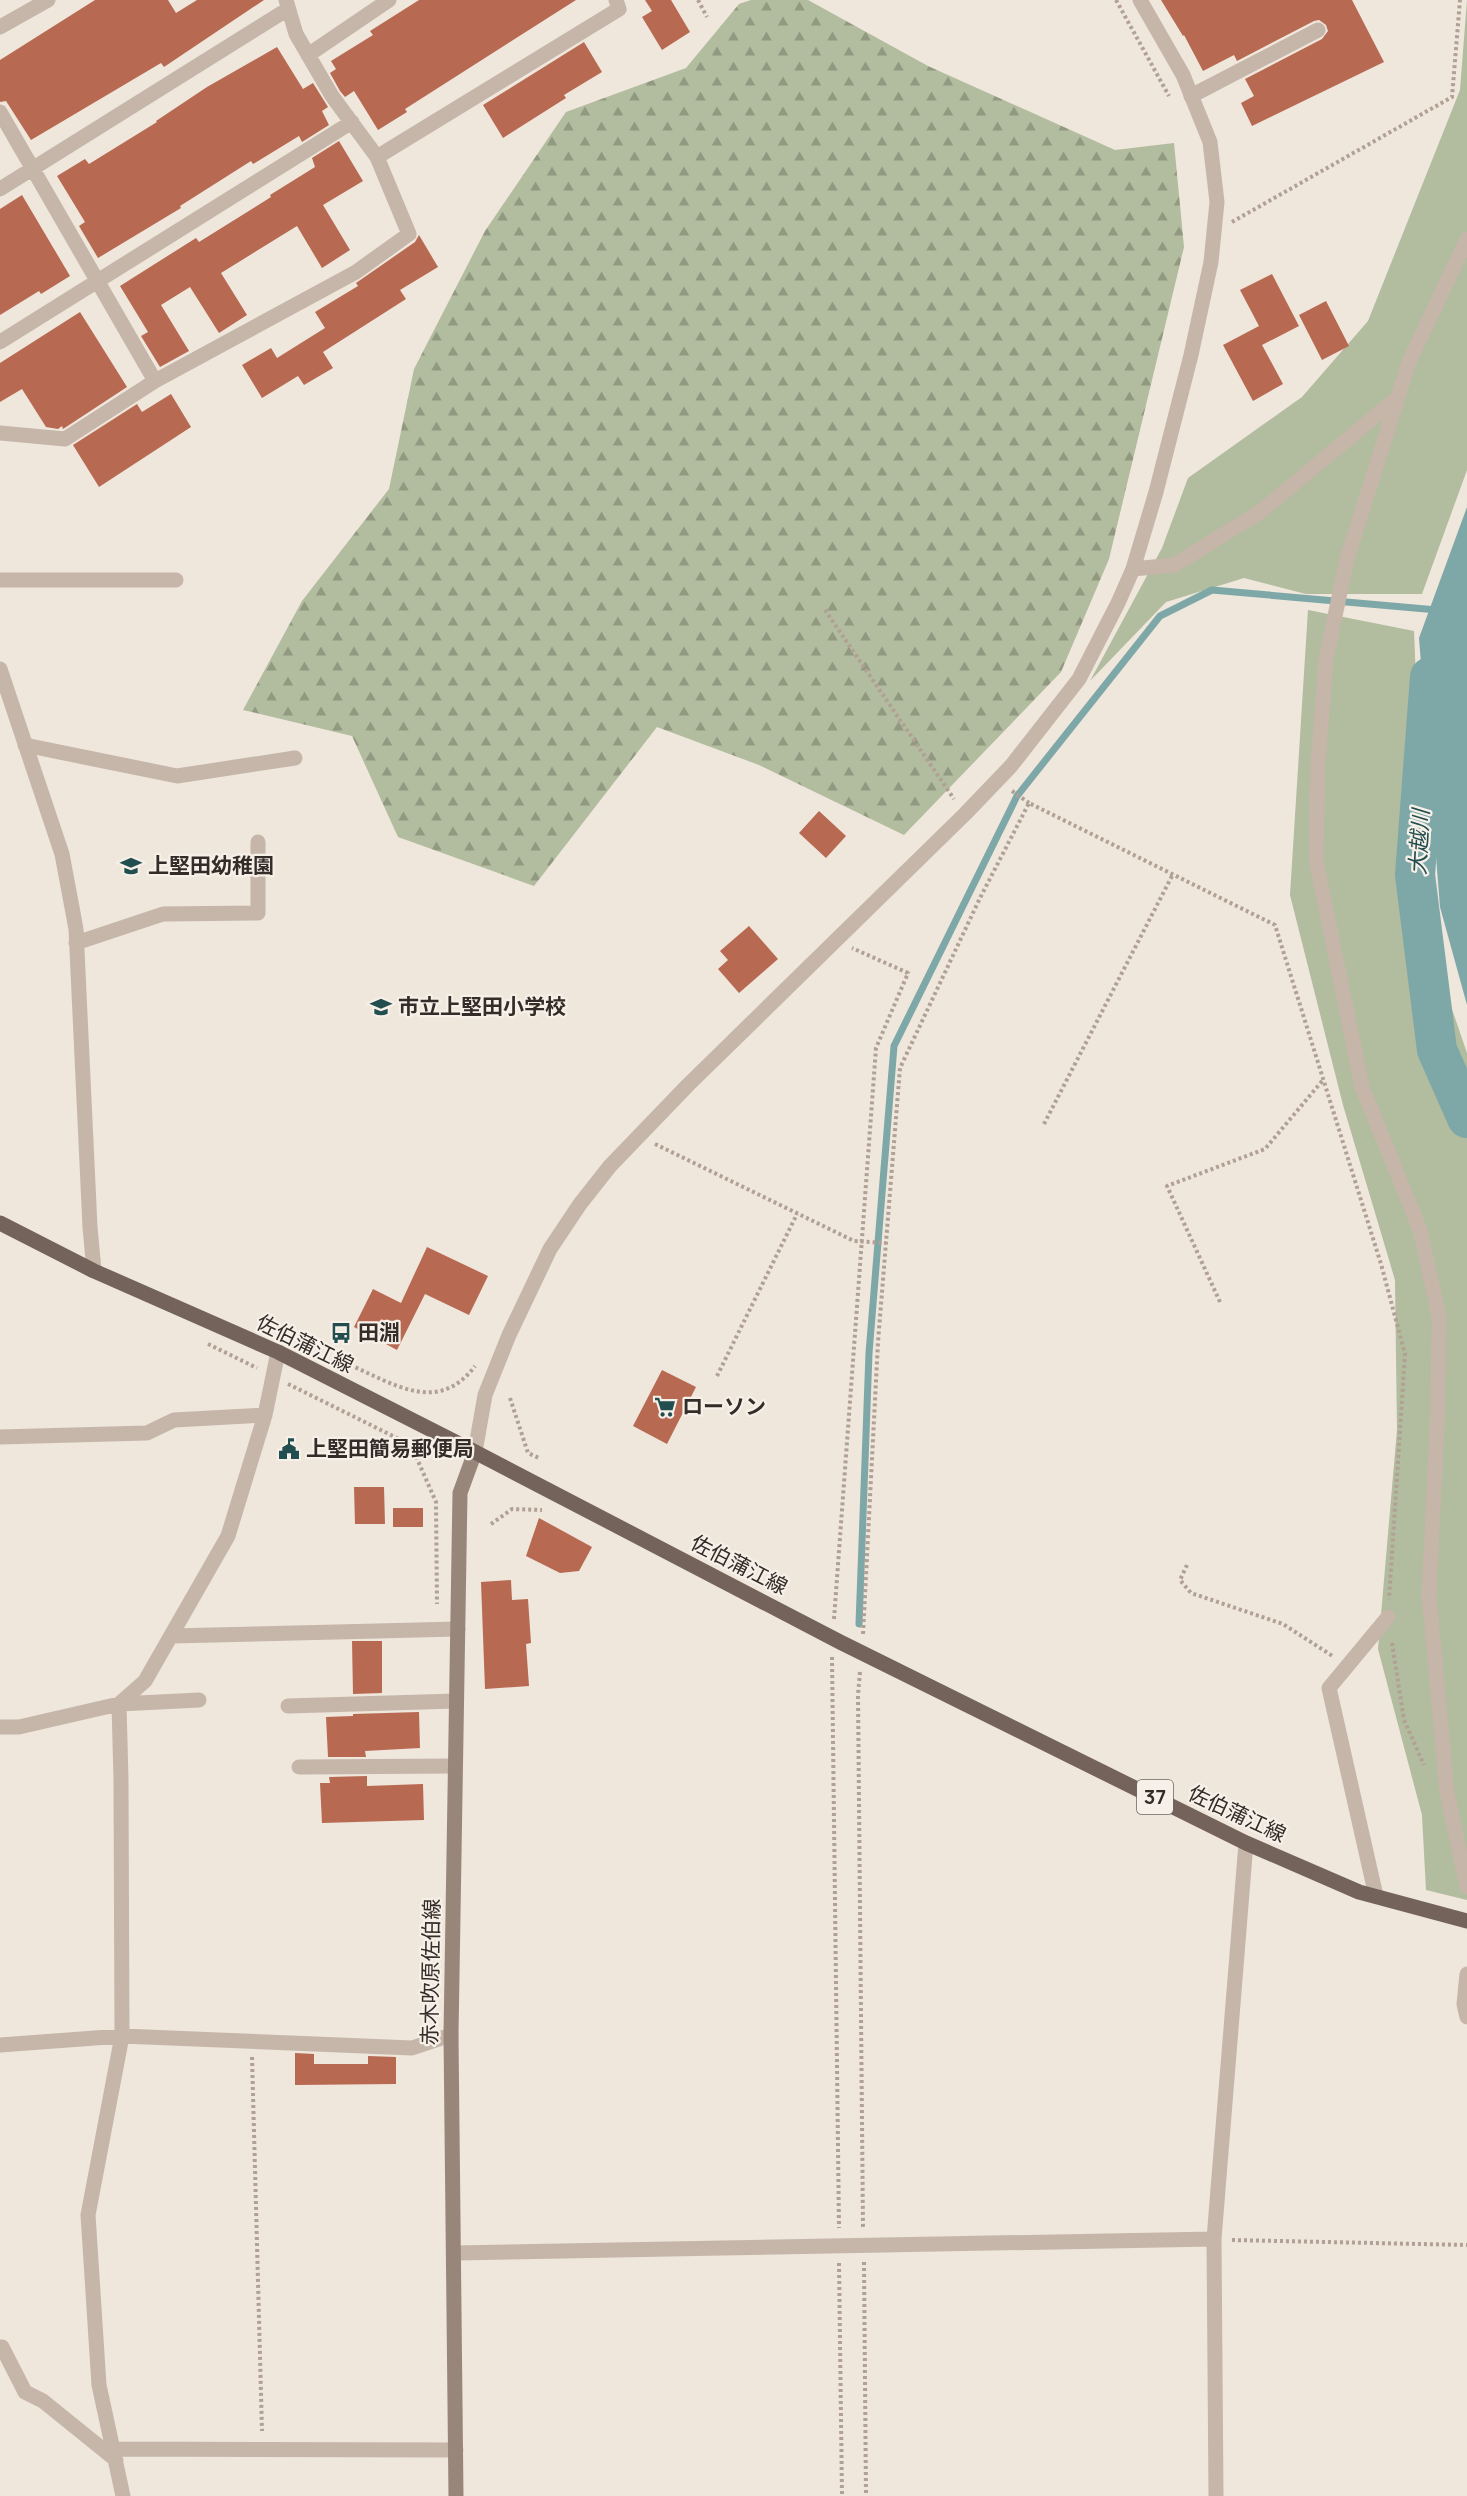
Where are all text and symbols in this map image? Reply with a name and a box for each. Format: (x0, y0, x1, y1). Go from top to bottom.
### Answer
water label: 大越川 (1402, 806, 1436, 876)
place label: 上堅田幼稚園 (148, 851, 274, 879)
school or university icon: 上堅田幼稚園 (119, 854, 143, 878)
place label: 市立上堅田小学校 (398, 992, 566, 1020)
school or university icon: 市立上堅田小学校 (369, 995, 393, 1019)
street label: 佐伯蒲江線 (252, 1308, 359, 1379)
place label: 田淵 (358, 1318, 400, 1346)
bus stop icon: 田淵 (329, 1321, 353, 1345)
place label: ローソン (682, 1392, 766, 1420)
supermarket icon: ローソン (653, 1395, 677, 1419)
place label: 上堅田簡易郵便局 (306, 1434, 474, 1462)
public building icon: 上堅田簡易郵便局 (277, 1437, 301, 1461)
street label: 佐伯蒲江線 (686, 1528, 793, 1600)
street label: 佐伯蒲江線 (1184, 1778, 1291, 1848)
road number: 37 (1137, 1780, 1173, 1814)
street label: 赤木吹原佐伯線 (415, 1898, 445, 2046)

